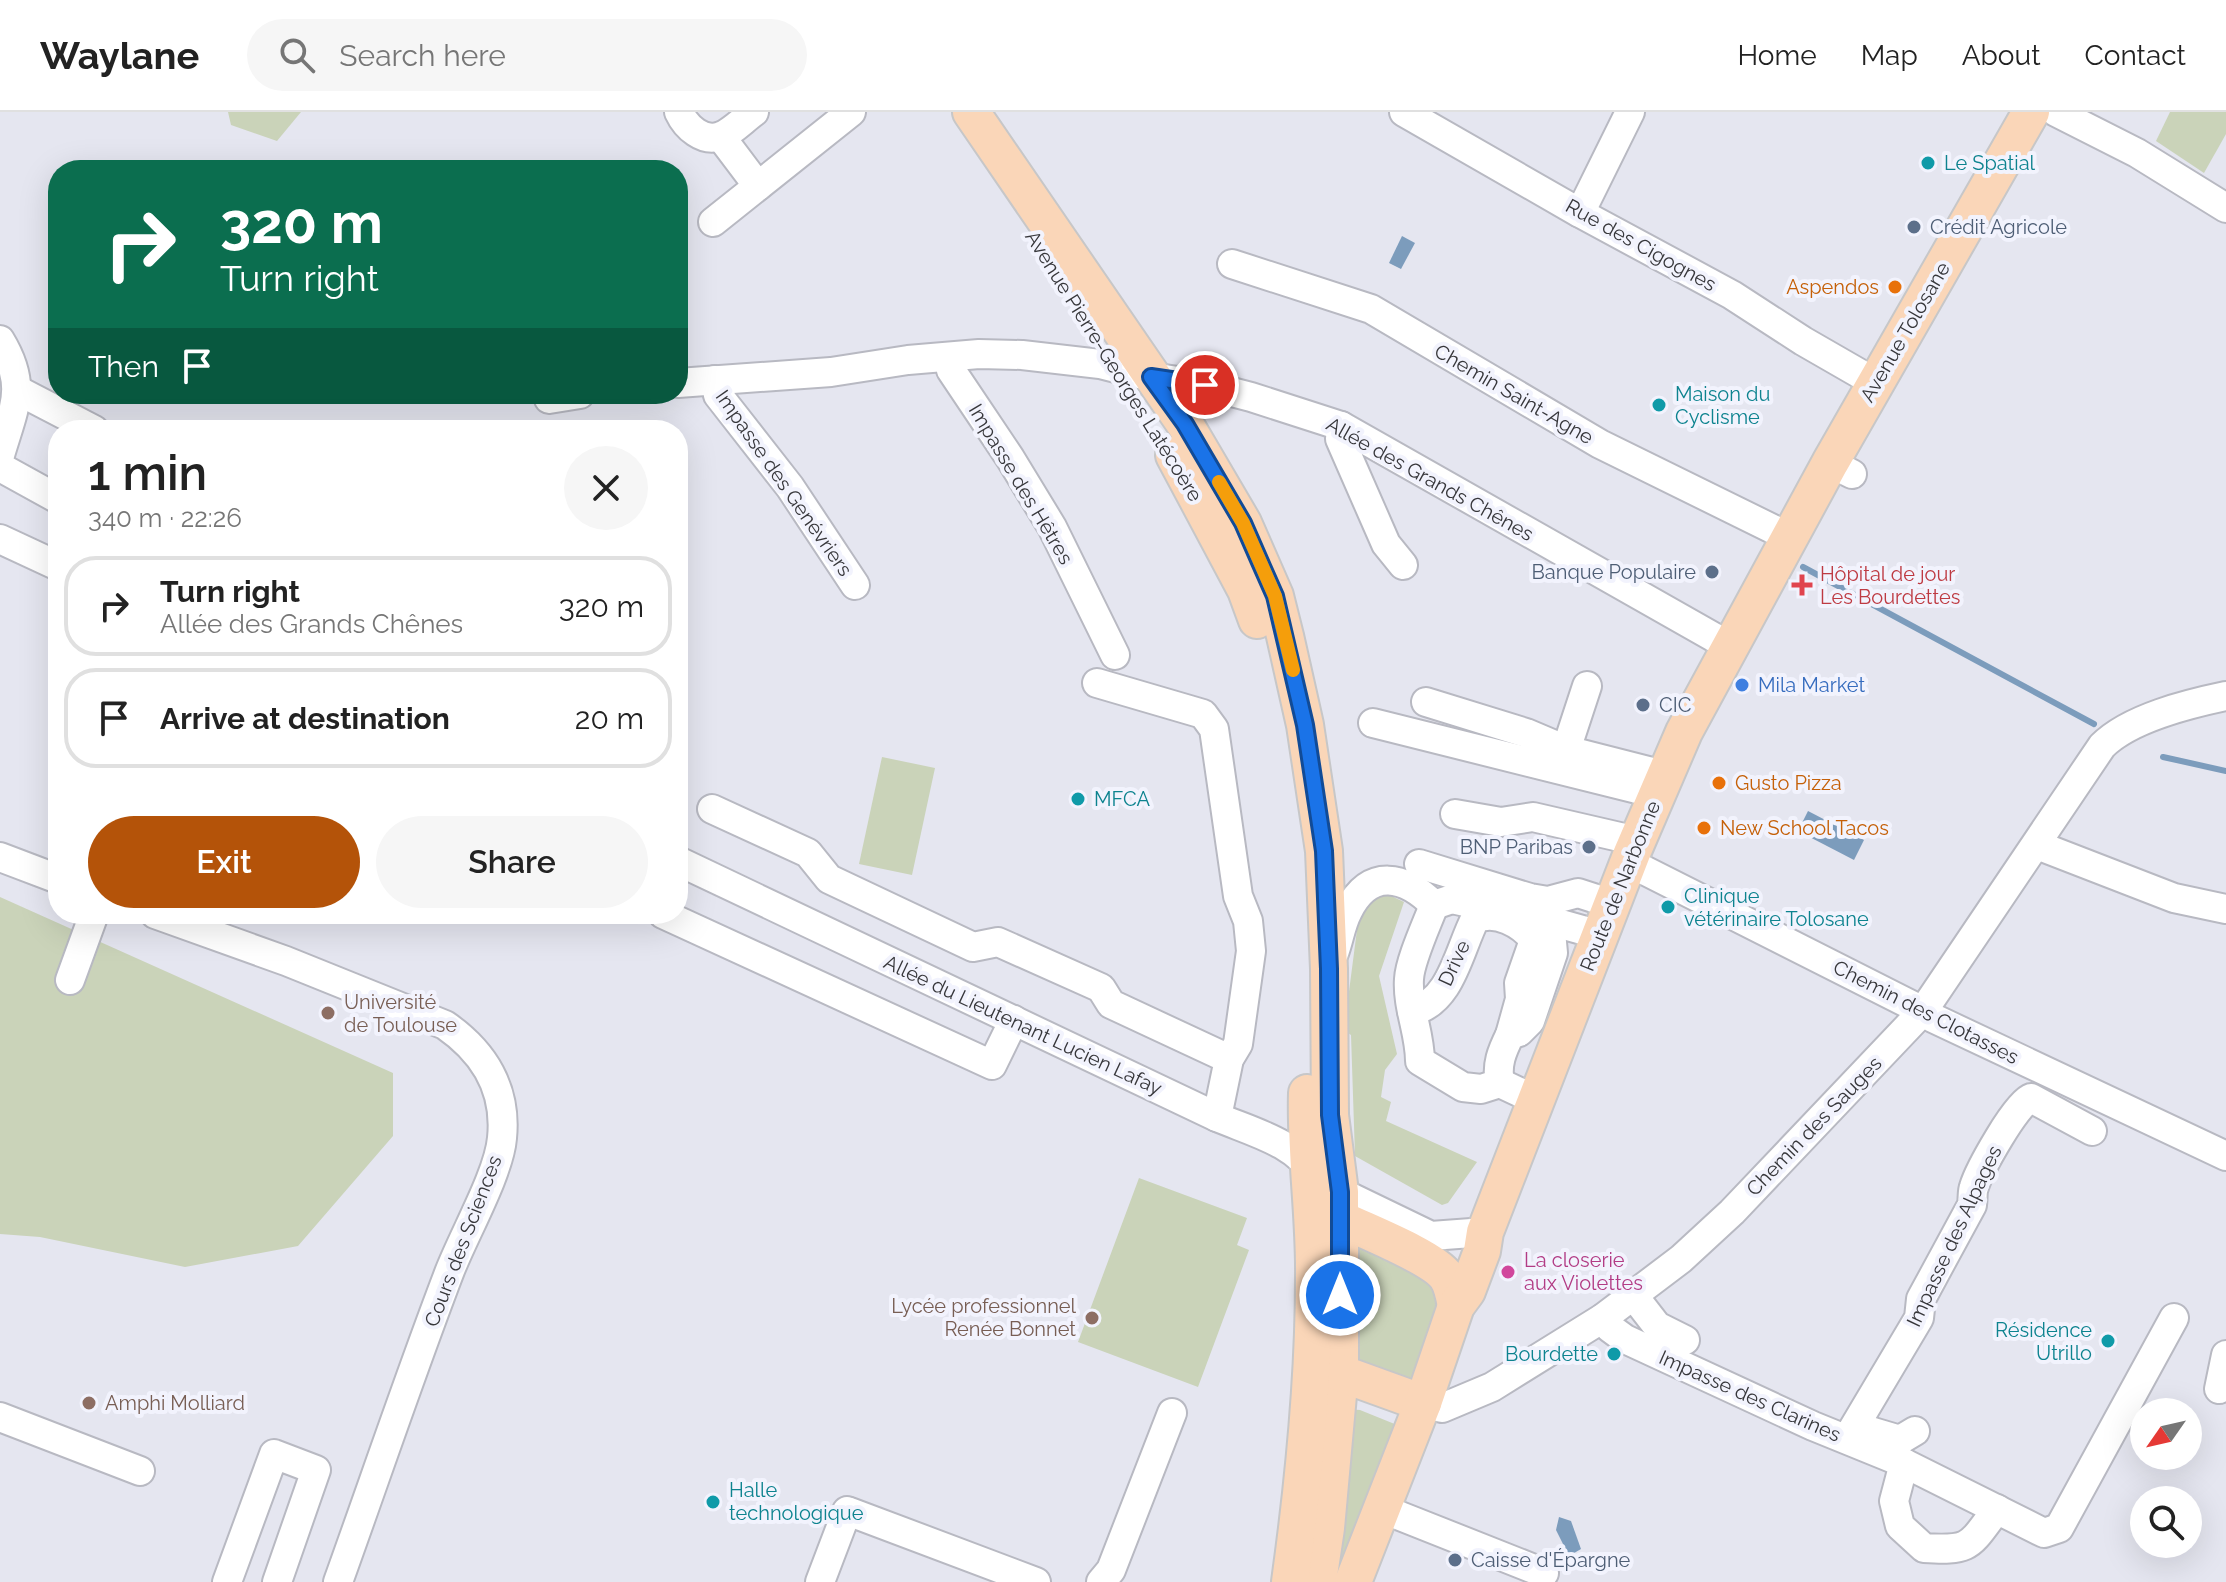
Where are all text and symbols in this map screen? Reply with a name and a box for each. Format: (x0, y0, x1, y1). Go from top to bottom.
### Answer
search box (247, 19, 807, 91)
text: Waylane (40, 33, 199, 78)
icon: search (275, 33, 319, 77)
text: Search here (339, 38, 506, 73)
text: Home (1737, 39, 1817, 72)
text: Map (1861, 39, 1918, 72)
text: About (1962, 39, 2041, 72)
text: Contact (2085, 39, 2186, 72)
place label: Le Spatial (1944, 151, 2036, 175)
marker: Le Spatial (1919, 154, 1937, 172)
text: 320 m (220, 190, 383, 256)
icon: right (88, 192, 192, 296)
street label: Rue des Cigognes (1562, 194, 1720, 296)
place label: Crédit Agricole (1930, 215, 2067, 239)
marker: Crédit Agricole (1905, 218, 1923, 236)
street label: Avenue Pierre-Georges Latécoère (1020, 226, 1208, 506)
text: Turn right (220, 257, 379, 299)
street label: Avenue Tolosane (1855, 257, 1955, 406)
place label: Aspendos (1786, 275, 1879, 299)
marker: Aspendos (1886, 278, 1904, 296)
street label: Chemin Saint-Agne (1430, 339, 1598, 449)
icon: arrive (175, 344, 219, 388)
text: Then (88, 349, 159, 384)
pin (1171, 351, 1239, 419)
icon: arrive (1183, 363, 1227, 407)
place label: Maison du Cyclisme (1675, 382, 1770, 429)
street label: Impasse des Genévriers (711, 385, 857, 581)
marker: Maison du Cyclisme (1650, 396, 1668, 414)
street label: Impasse des Hêtres (964, 400, 1078, 568)
street label: Allée des Grands Chênes (1322, 412, 1538, 546)
text: 1 min (88, 445, 207, 501)
button: close (564, 446, 648, 530)
text: 340 m · 22:26 (88, 503, 242, 533)
place label: Banque Populaire (1532, 560, 1696, 584)
place label: Hôpital de jour Les Bourdettes (1820, 562, 1961, 609)
marker: Banque Populaire (1703, 563, 1721, 581)
text: Turn right (160, 574, 300, 609)
marker: Hôpital de jour Les Bourdettes (1791, 574, 1813, 596)
icon: right (92, 584, 136, 628)
text: 320 m (559, 589, 644, 624)
text: Allée des Grands Chênes (160, 609, 463, 639)
place label: Mila Market (1758, 673, 1865, 697)
marker: Mila Market (1733, 676, 1751, 694)
place label: CIC (1659, 693, 1692, 717)
icon: arrive (92, 696, 136, 740)
marker: CIC (1634, 696, 1652, 714)
text: Arrive at destination (160, 701, 450, 736)
text: 20 m (575, 701, 644, 736)
place label: Gusto Pizza (1735, 771, 1842, 795)
marker: Gusto Pizza (1710, 774, 1728, 792)
place label: MFCA (1094, 787, 1151, 811)
marker: MFCA (1069, 790, 1087, 808)
street label: Route de Narbonne (1575, 797, 1665, 975)
button: Exit (88, 816, 360, 908)
button: Share (376, 816, 648, 908)
place label: New School Tacos (1720, 816, 1889, 840)
marker: New School Tacos (1695, 819, 1713, 837)
place label: BNP Paribas (1460, 835, 1573, 859)
marker: BNP Paribas (1580, 838, 1598, 856)
place label: Clinique vétérinaire Tolosane (1684, 884, 1869, 931)
marker: Clinique vétérinaire Tolosane (1659, 898, 1677, 916)
street label: Drive (1433, 936, 1475, 990)
street label: Allée du Lieutenant Lucien Lafay (880, 950, 1166, 1100)
street label: Chemin des Clotasses (1829, 955, 2023, 1069)
place label: Université de Toulouse (344, 990, 457, 1037)
marker: Université de Toulouse (319, 1004, 337, 1022)
street label: Chemin des Sauges (1741, 1051, 1887, 1201)
street label: Impasse des Alpages (1901, 1142, 2007, 1330)
street label: Cours des Sciences (419, 1152, 507, 1330)
place label: La closerie aux Violettes (1524, 1248, 1643, 1295)
position arrow (1298, 1253, 1382, 1337)
marker: La closerie aux Violettes (1499, 1263, 1517, 1281)
place label: Lycée professionnel Renée Bonnet (891, 1294, 1077, 1341)
marker: Lycée professionnel Renée Bonnet (1083, 1309, 1101, 1327)
place label: Résidence Utrillo (1995, 1318, 2092, 1365)
marker: Résidence Utrillo (2099, 1332, 2117, 1350)
place label: Bourdette (1505, 1342, 1598, 1366)
marker: Bourdette (1605, 1345, 1623, 1363)
street label: Impasse des Clarines (1656, 1345, 1844, 1447)
place label: Amphi Molliard (105, 1391, 245, 1415)
marker: Amphi Molliard (80, 1394, 98, 1412)
north arrow (2130, 1398, 2202, 1470)
map controls (2130, 1398, 2202, 1558)
place label: Halle technologique (729, 1478, 864, 1525)
button: search (2130, 1486, 2202, 1558)
marker: Halle technologique (704, 1493, 722, 1511)
place label: Caisse d'Épargne (1471, 1548, 1631, 1572)
marker: Caisse d'Épargne (1446, 1551, 1464, 1569)

